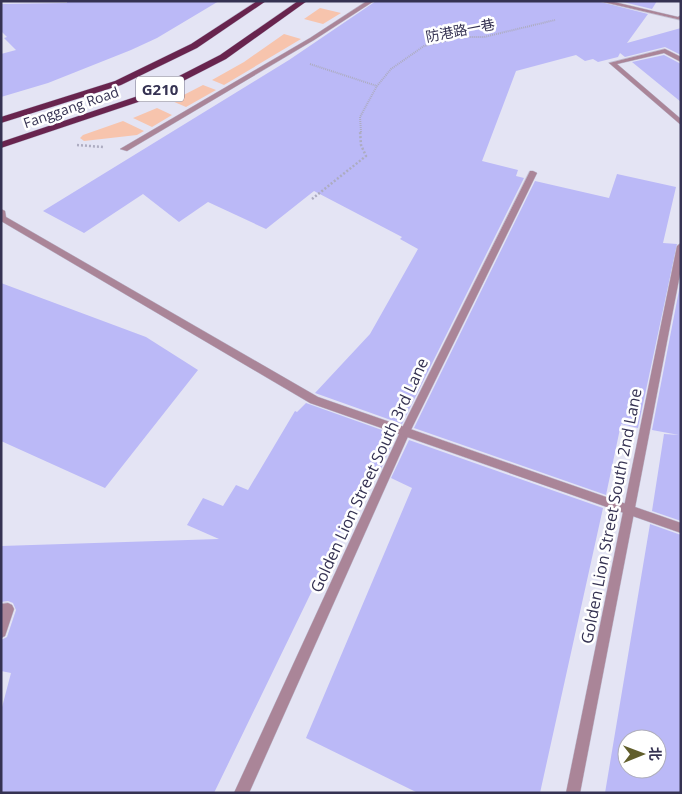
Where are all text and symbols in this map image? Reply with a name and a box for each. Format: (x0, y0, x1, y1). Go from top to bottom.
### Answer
street label: 防港路一巷 (424, 14, 496, 46)
road number: G210 (136, 76, 184, 102)
street label: Fanggang Road (21, 82, 121, 132)
street label: Golden Lion Street South 3rd Lane (305, 354, 433, 596)
street label: Golden Lion Street South 2nd Lane (575, 386, 647, 646)
north arrow (617, 729, 667, 779)
text: 北 (646, 747, 665, 761)

